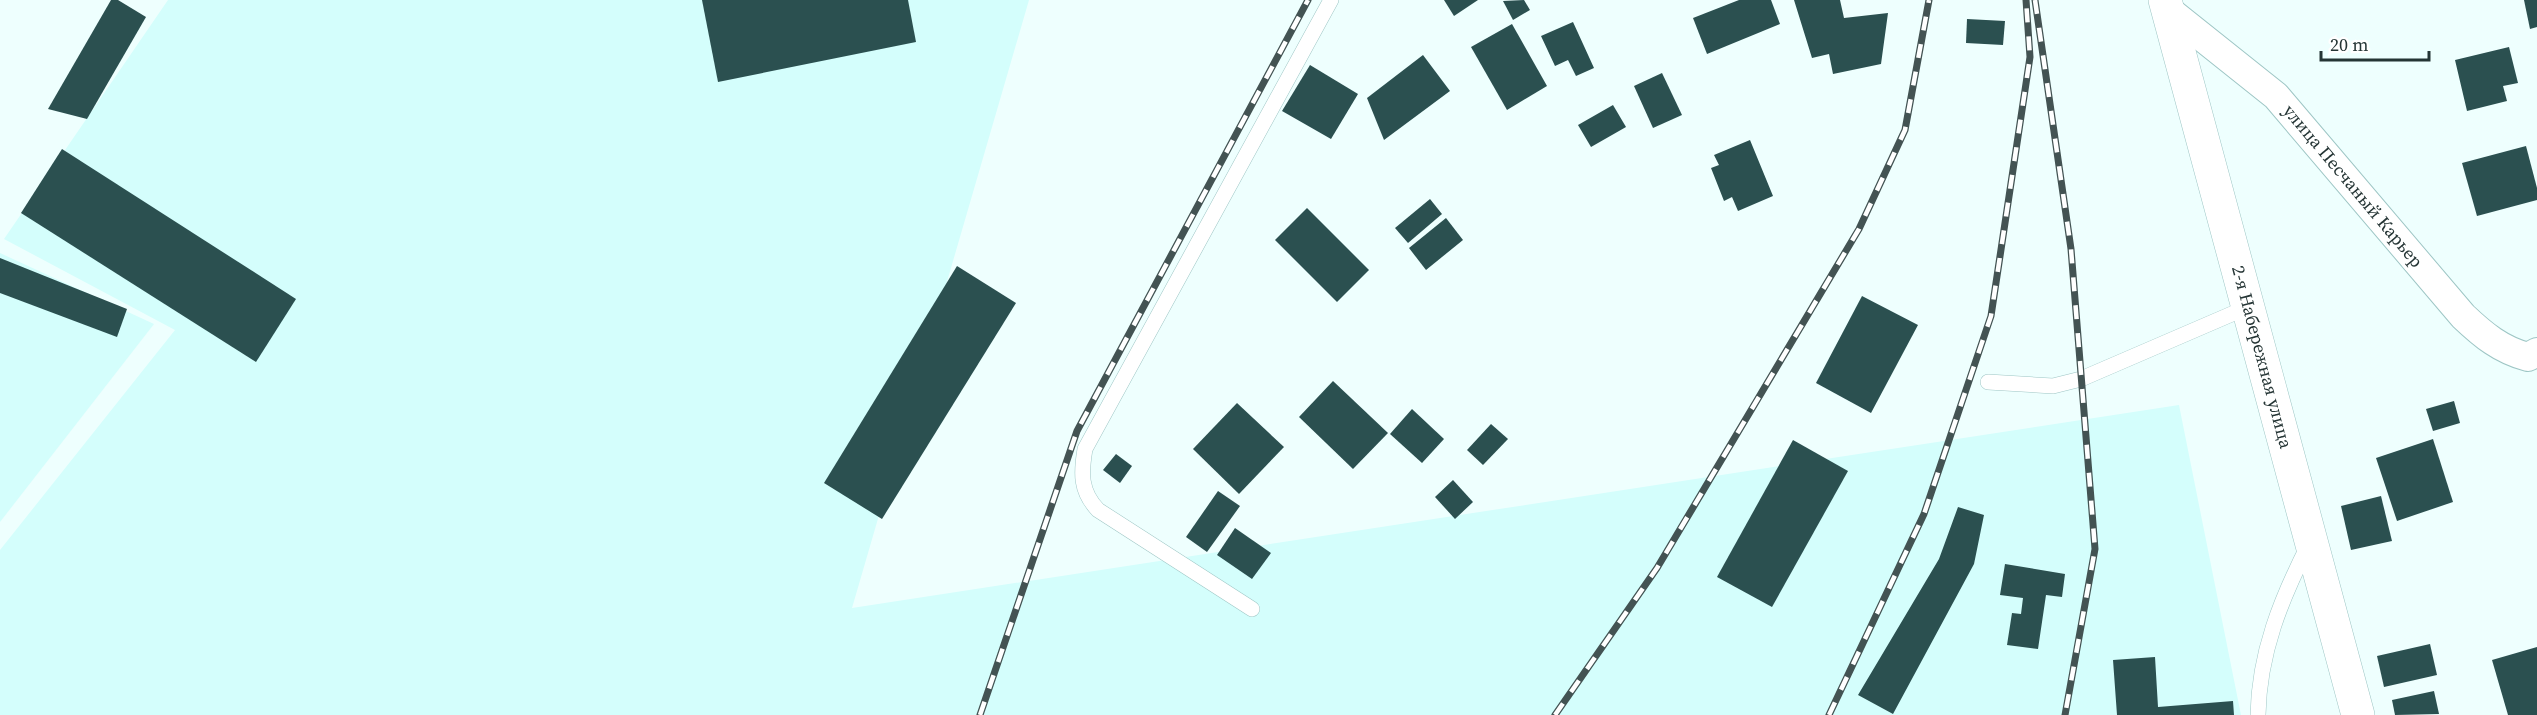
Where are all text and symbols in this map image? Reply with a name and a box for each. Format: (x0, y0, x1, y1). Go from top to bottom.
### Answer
scale bar (2321, 24, 2429, 62)
text: 20 m (2330, 32, 2368, 57)
street label: улица Песчаный Карьер (2278, 99, 2429, 273)
street label: 2-я Набережная улица (2226, 263, 2299, 452)

